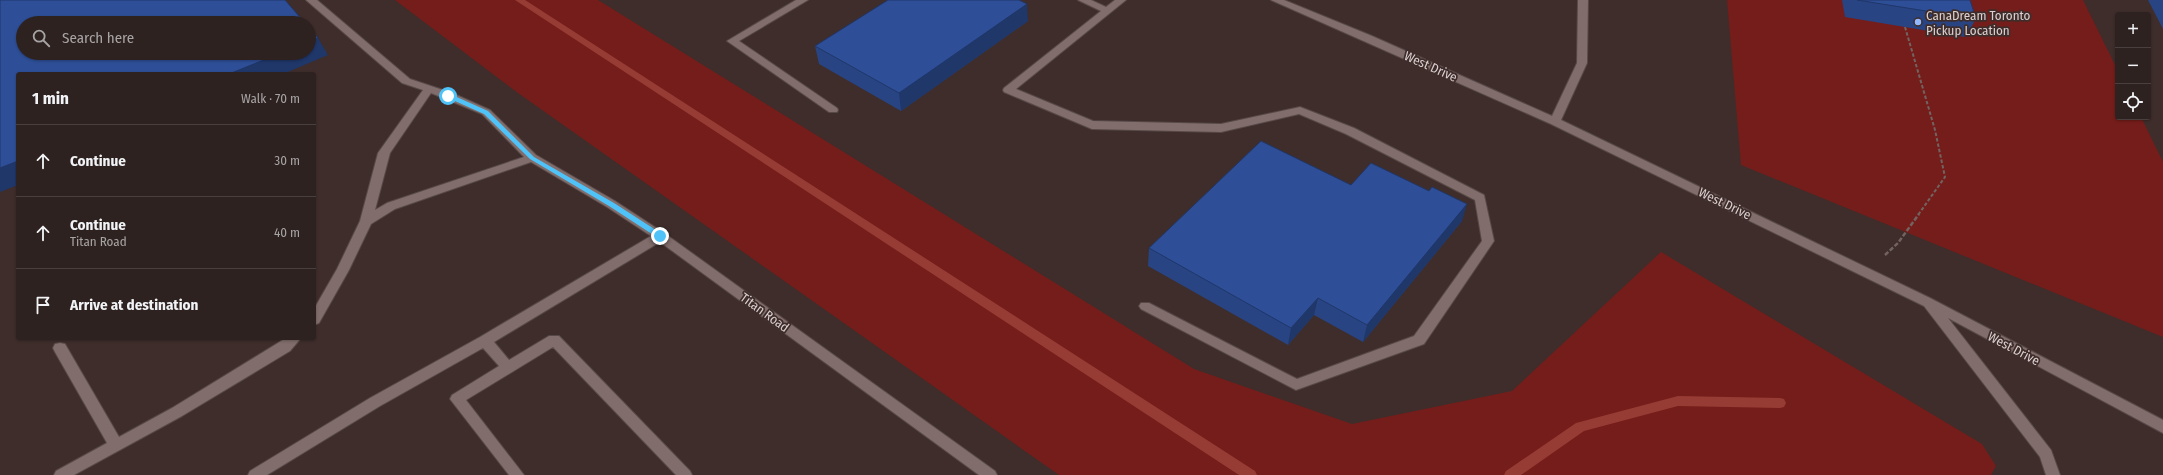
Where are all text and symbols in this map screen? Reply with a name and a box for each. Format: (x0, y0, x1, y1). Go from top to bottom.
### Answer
place label: CanaDream Toronto Pickup Location (1926, 8, 2031, 38)
map controls (2115, 12, 2151, 120)
button: + (2115, 12, 2151, 48)
search box (16, 16, 316, 60)
marker: CanaDream Toronto Pickup Location (1913, 17, 1923, 27)
icon: search (30, 27, 52, 49)
text: Search here (62, 29, 134, 47)
street label: West Drive (1402, 48, 1460, 85)
button: − (2115, 48, 2151, 84)
button: locate (2115, 84, 2151, 120)
route start (439, 87, 457, 105)
text: 1 min (32, 88, 69, 109)
text: Walk · 70 m (241, 91, 300, 106)
icon: ahead (32, 150, 54, 172)
text: Continue (70, 152, 126, 170)
text: 30 m (274, 153, 300, 168)
street label: West Drive (1696, 184, 1753, 223)
text: Continue (70, 216, 126, 234)
icon: ahead (32, 222, 54, 244)
text: 40 m (274, 225, 300, 240)
route end (651, 227, 669, 245)
text: Titan Road (70, 234, 127, 249)
street label: Titan Road (737, 290, 792, 335)
icon: arrive (32, 294, 54, 316)
text: Arrive at destination (70, 296, 198, 314)
street label: West Drive (1985, 329, 2042, 368)

